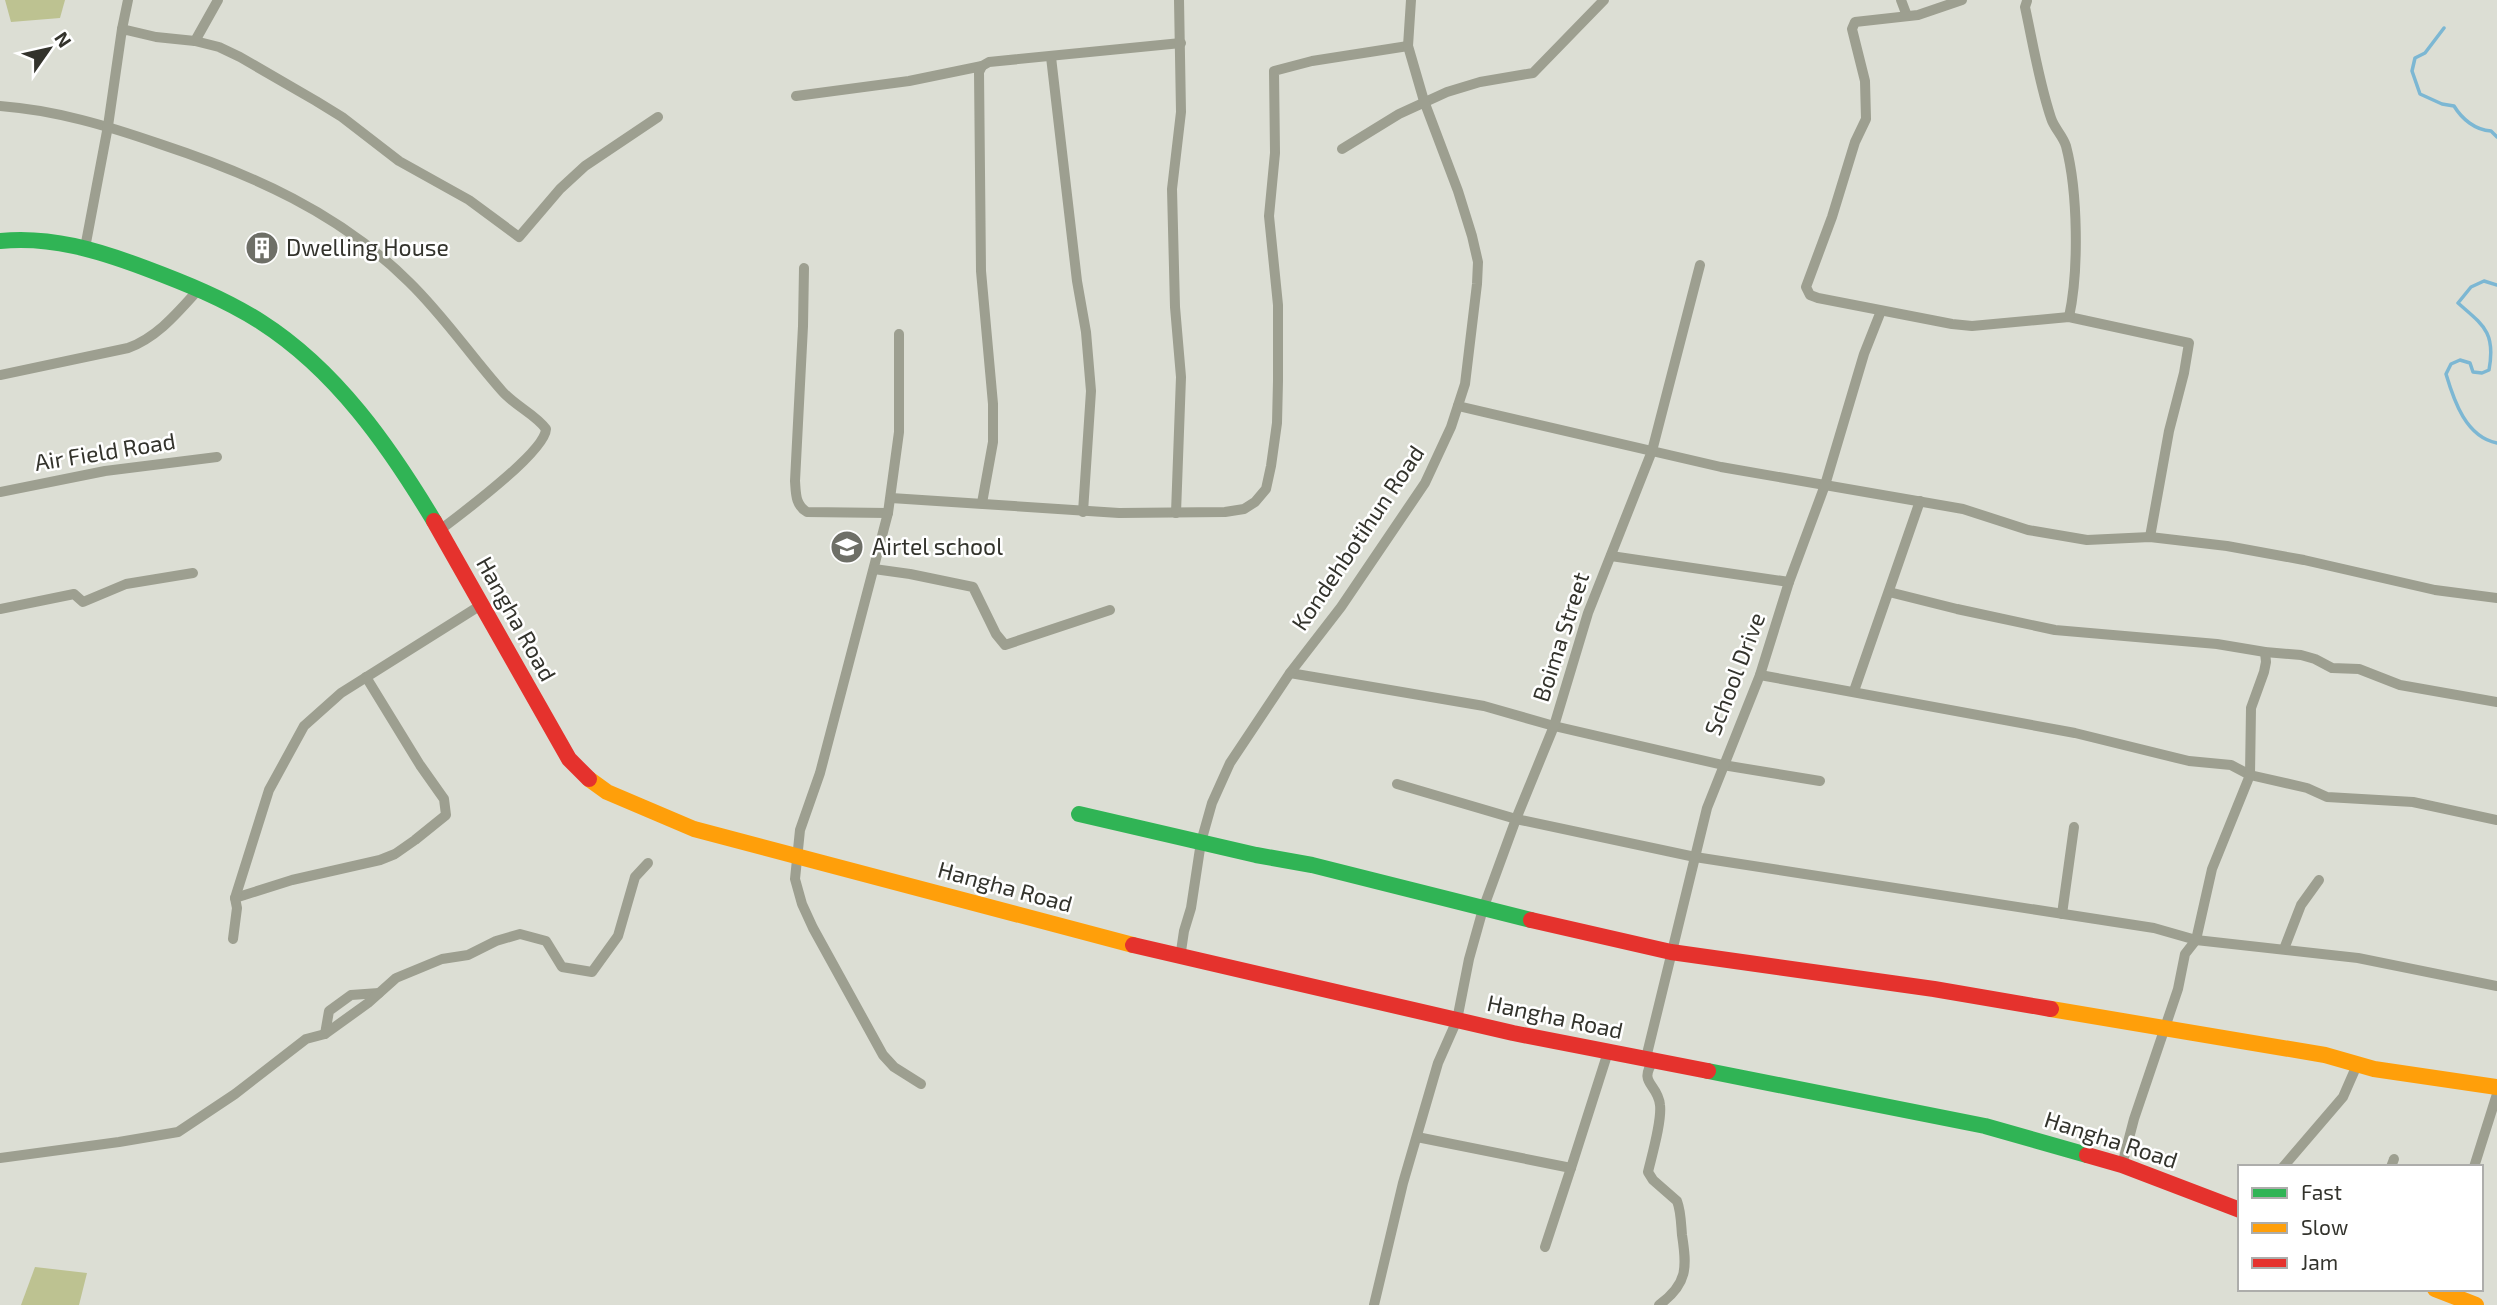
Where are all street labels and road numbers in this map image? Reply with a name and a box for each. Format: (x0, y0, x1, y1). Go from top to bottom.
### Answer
street label: Air Field Road (32, 426, 177, 476)
street label: Kondehbotihun Road (1285, 440, 1429, 635)
street label: Hangha Road (471, 551, 563, 686)
street label: Boima Street (1526, 568, 1594, 705)
street label: School Drive (1698, 608, 1770, 739)
street label: Hangha Road (935, 855, 1076, 917)
street label: Hangha Road (1485, 988, 1626, 1044)
street label: Hangha Road (2041, 1104, 2181, 1174)

